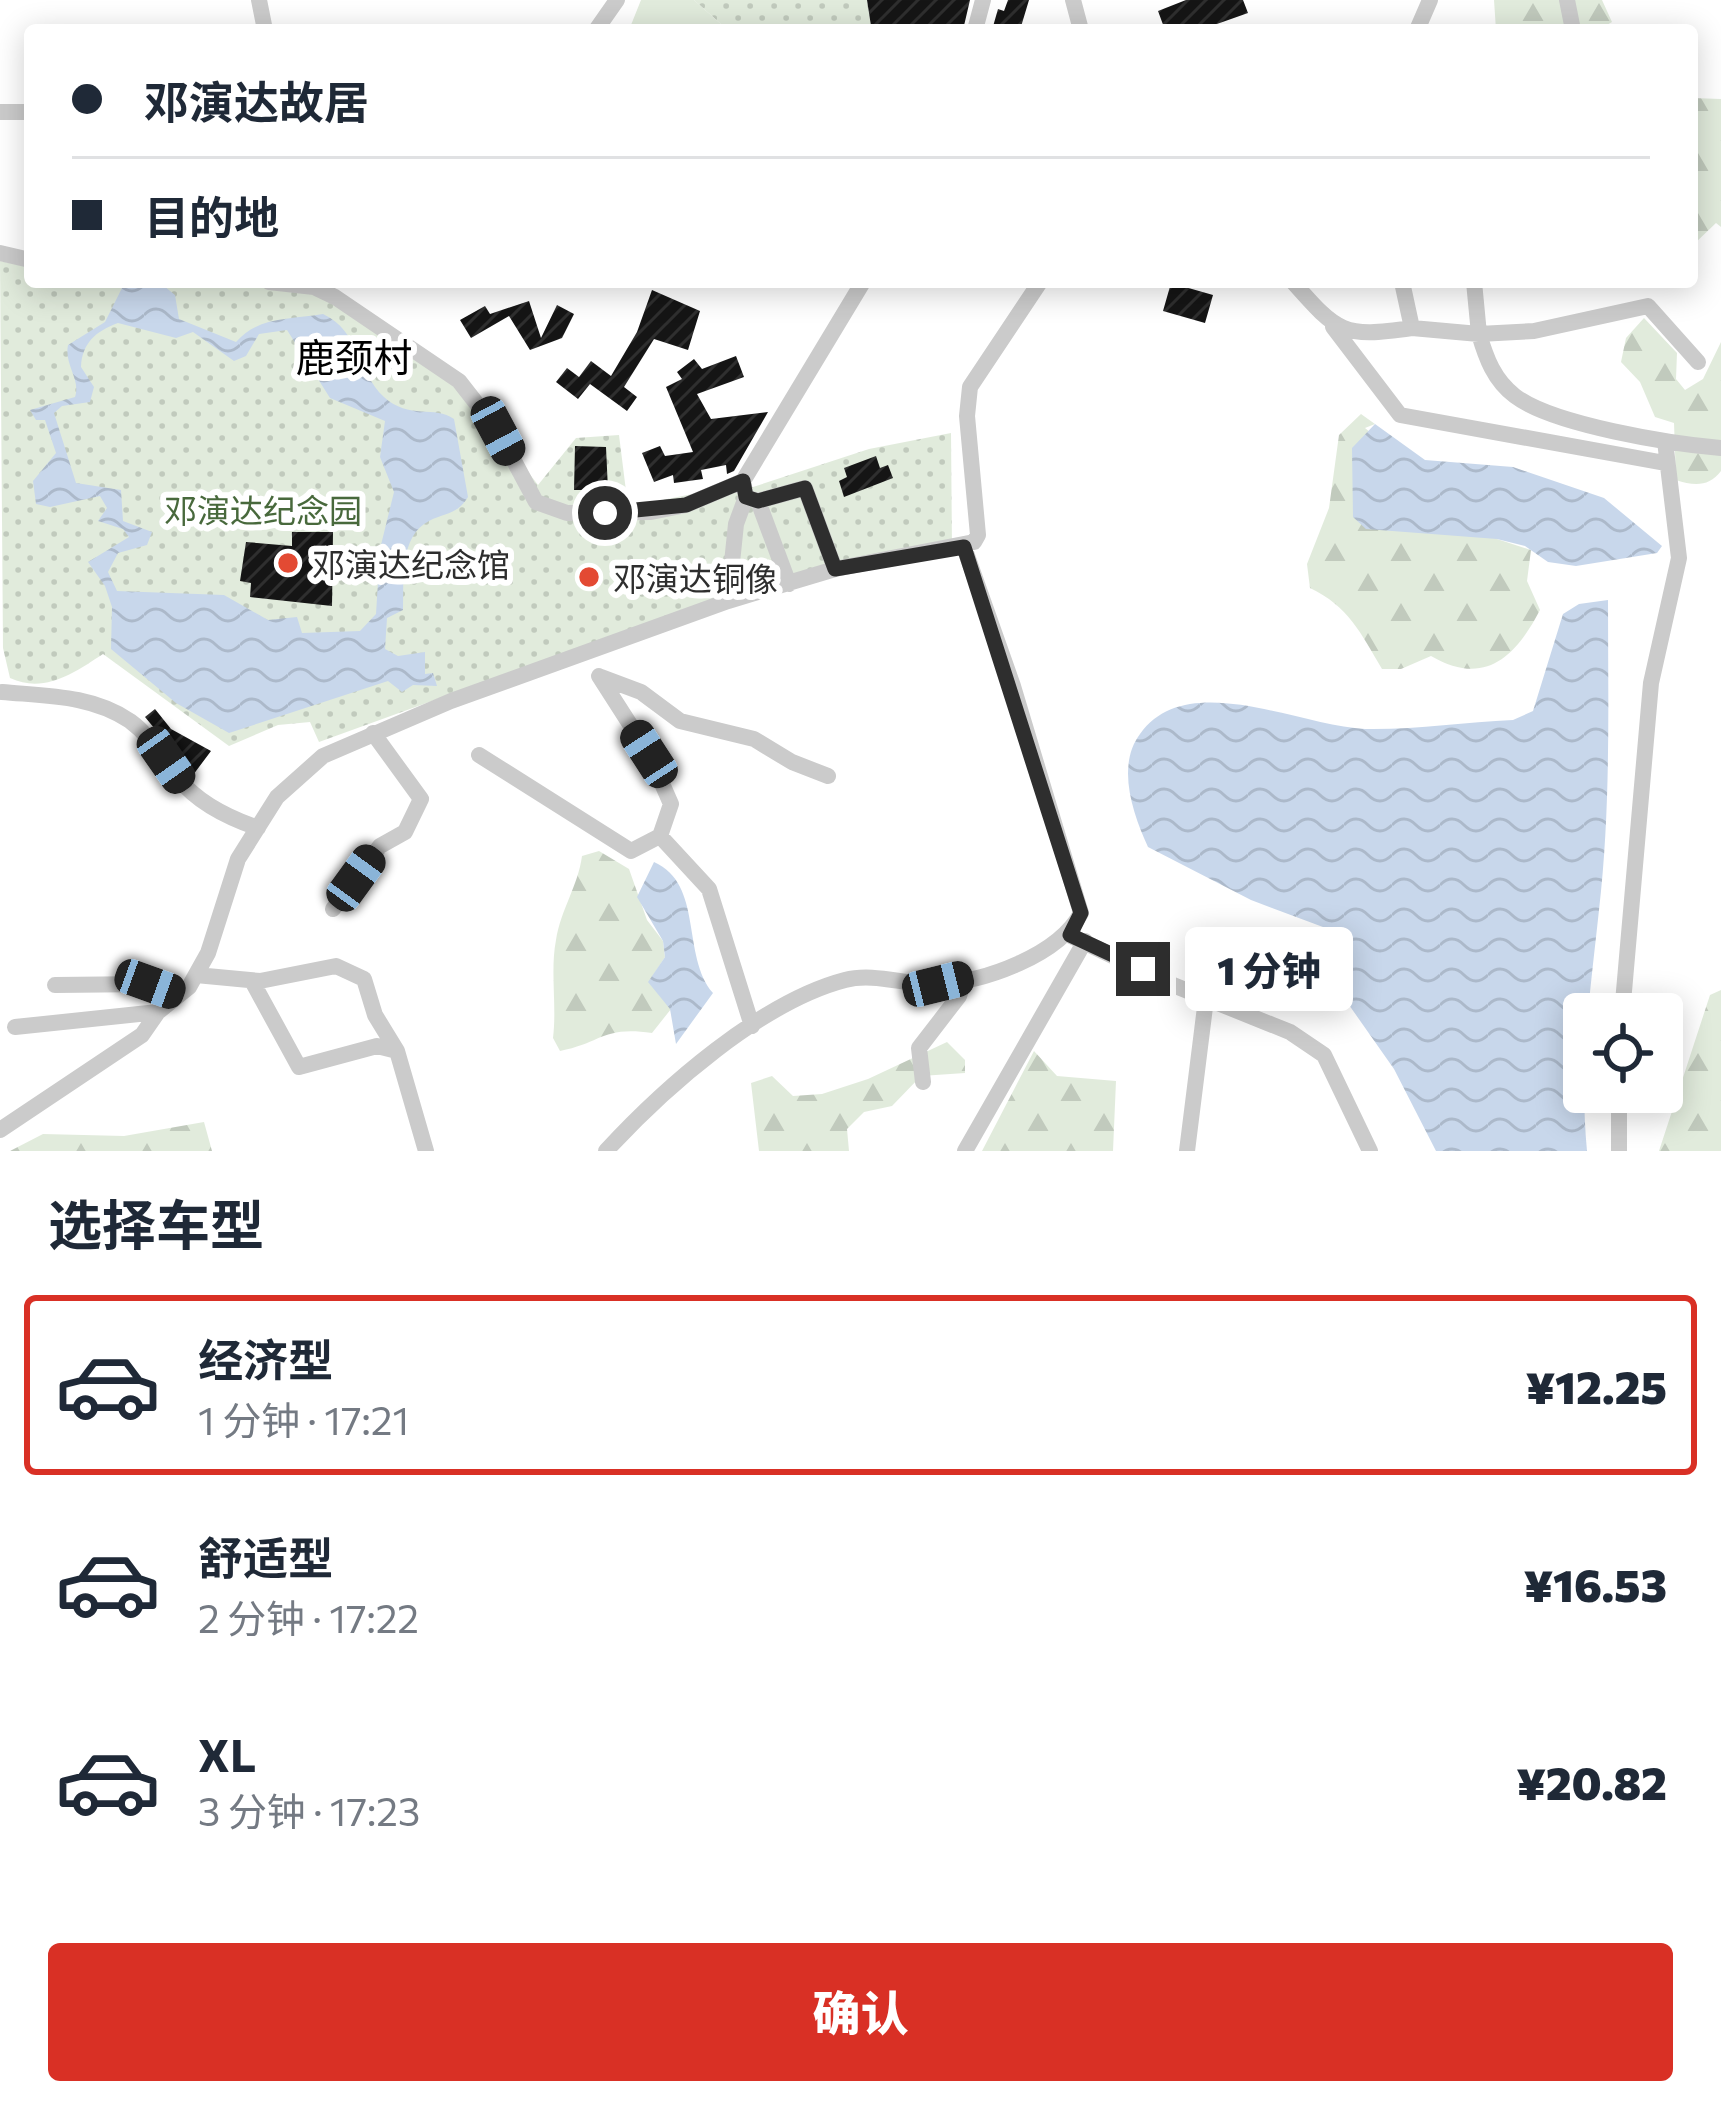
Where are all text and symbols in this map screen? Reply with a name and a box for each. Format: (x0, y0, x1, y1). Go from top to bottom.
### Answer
text: 邓演达故居 (144, 73, 369, 128)
text: 目的地 (144, 188, 279, 243)
district label: 鹿颈村 (295, 332, 413, 380)
car (465, 391, 531, 471)
route start (578, 486, 632, 540)
park label: 邓演达纪念园 (164, 489, 362, 530)
place label: 邓演达纪念馆 (312, 543, 510, 584)
marker: 邓演达纪念馆 (275, 550, 301, 576)
place label: 邓演达铜像 (613, 557, 778, 598)
marker: 邓演达铜像 (576, 564, 602, 590)
car (614, 714, 684, 794)
car (131, 720, 201, 800)
car (320, 838, 392, 918)
callout: 1 分钟 (1185, 927, 1353, 1011)
route end (1116, 942, 1170, 996)
text: 1 分钟 (1217, 945, 1321, 993)
car (110, 955, 190, 1013)
car (899, 958, 977, 1010)
map controls (1563, 993, 1683, 1113)
button: locate (1563, 993, 1683, 1113)
text: 选择车型 (48, 1190, 264, 1256)
icon: car (54, 1331, 162, 1439)
text: 经济型 (198, 1331, 333, 1386)
text: ¥12.25 (1525, 1358, 1667, 1413)
text: 1 分钟 · 17:21 (198, 1395, 409, 1443)
icon: car (54, 1529, 162, 1637)
text: 舒适型 (198, 1529, 333, 1584)
text: ¥16.53 (1523, 1556, 1667, 1611)
text: 2 分钟 · 17:22 (198, 1593, 419, 1641)
text: XL (198, 1726, 256, 1781)
icon: car (54, 1727, 162, 1835)
text: ¥20.82 (1516, 1754, 1667, 1809)
text: 3 分钟 · 17:23 (198, 1786, 420, 1834)
button: 确认 (48, 1943, 1673, 2081)

